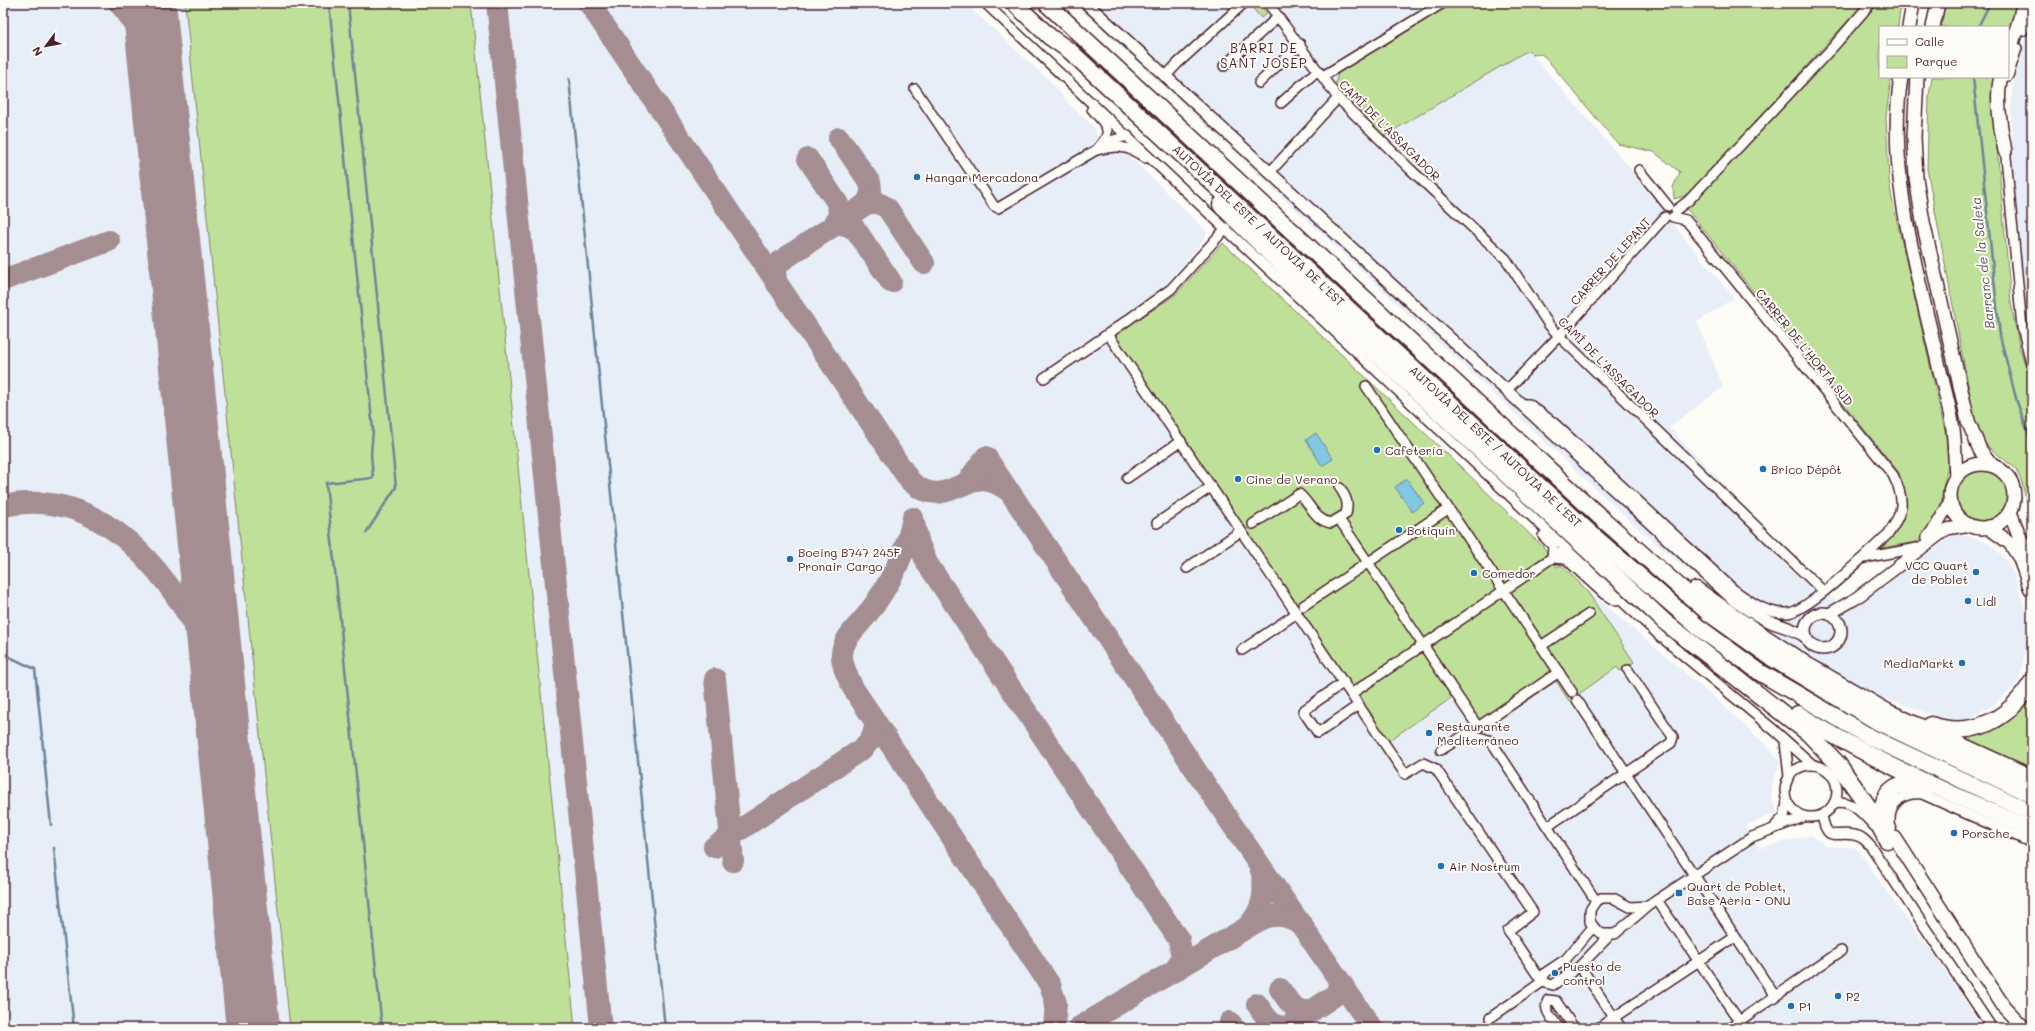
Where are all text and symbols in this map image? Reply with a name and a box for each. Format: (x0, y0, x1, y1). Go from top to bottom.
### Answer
north arrow (26, 26, 66, 66)
legend (1879, 26, 2009, 78)
text: Calle (1915, 33, 1945, 49)
district label: BARRI DE SANT JOSEP (1220, 39, 1308, 71)
text: N (29, 44, 46, 59)
text: Parque (1915, 53, 1958, 69)
street label: CAMÍ DE L'ASSAGADOR (1336, 76, 1444, 184)
street label: AUTOVÍA DEL ESTE / AUTOVIA DE L'EST (1169, 141, 1349, 309)
place label: Hangar Mercadona (925, 169, 1038, 185)
marker: Hangar Mercadona (912, 172, 922, 182)
water label: Barranc de la Saleta (1967, 196, 1997, 330)
street label: CARRER DE LEPANT (1566, 213, 1654, 308)
street label: CARRER DE L'HORTA SUD (1753, 285, 1857, 409)
street label: CAMÍ DE L'ASSAGADOR (1555, 313, 1663, 421)
street label: AUTOVÍA DEL ESTE / AUTOVIA DE L'EST (1406, 362, 1586, 530)
place label: Cafetería (1385, 442, 1443, 458)
marker: Cafetería (1372, 445, 1382, 455)
place label: Brico Dépôt (1771, 461, 1842, 477)
marker: Brico Dépôt (1758, 464, 1768, 474)
place label: Cine de Verano (1246, 471, 1337, 487)
marker: Cine de Verano (1233, 474, 1243, 484)
place label: Botiquín (1407, 522, 1455, 538)
marker: Botiquín (1394, 525, 1404, 535)
place label: Boeing B747 245F Pronair Cargo (798, 544, 901, 574)
marker: Boeing B747 245F Pronair Cargo (785, 554, 795, 564)
place label: VCC Quart de Poblet (1905, 557, 1968, 587)
place label: Comedor (1482, 565, 1535, 581)
marker: VCC Quart de Poblet (1971, 567, 1981, 577)
marker: Comedor (1469, 568, 1479, 578)
place label: Lidl (1976, 593, 1997, 609)
marker: Lidl (1963, 596, 1973, 606)
place label: MediaMarkt (1884, 655, 1954, 671)
marker: MediaMarkt (1957, 658, 1967, 668)
place label: Restaurante Mediterráneo (1437, 718, 1519, 748)
marker: Restaurante Mediterráneo (1424, 728, 1434, 738)
place label: Porsche (1962, 825, 2010, 841)
marker: Porsche (1949, 828, 1959, 838)
place label: Air Nostrum (1449, 858, 1520, 874)
marker: Air Nostrum (1436, 861, 1446, 871)
place label: Quart de Poblet, Base Aèria - ONU (1687, 878, 1791, 908)
marker: Quart de Poblet, Base Aèria - ONU (1674, 888, 1684, 898)
place label: Puesto de control (1563, 958, 1621, 988)
marker: Puesto de control (1550, 968, 1560, 978)
place label: P2 (1846, 988, 1860, 1004)
marker: P2 (1833, 991, 1843, 1001)
place label: P1 (1799, 998, 1812, 1014)
marker: P1 (1786, 1001, 1796, 1011)

